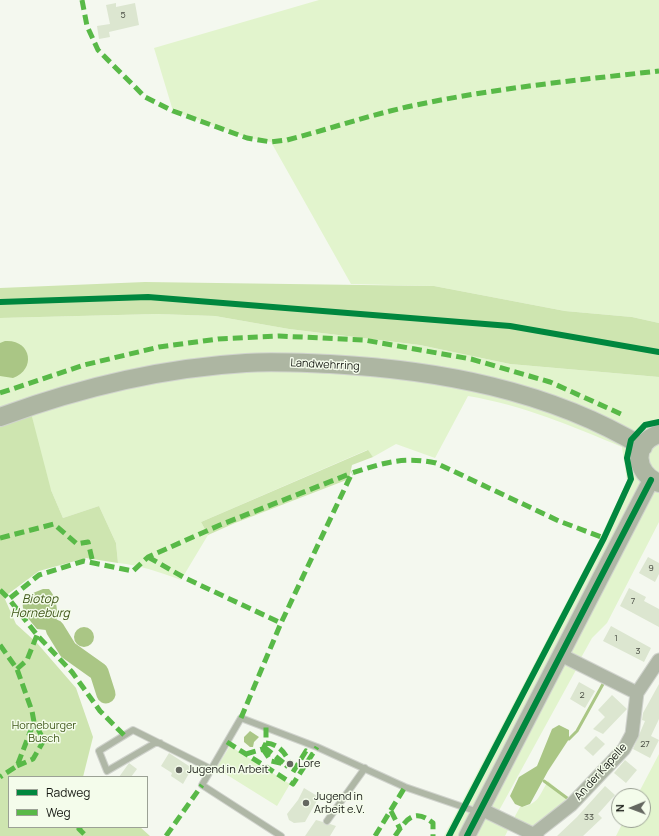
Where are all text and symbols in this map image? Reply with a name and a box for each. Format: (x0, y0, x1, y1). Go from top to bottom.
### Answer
house number: 5 (120, 10, 126, 20)
street label: Landwehrring (290, 357, 360, 373)
house number: 9 (648, 563, 654, 573)
water label: Biotop Horneburg (10, 593, 70, 621)
house number: 7 (631, 596, 635, 606)
house number: 1 (614, 633, 618, 643)
house number: 3 (636, 646, 640, 656)
house number: 2 (579, 690, 585, 700)
park label: Horneburger Busch (12, 719, 76, 745)
house number: 27 (640, 739, 650, 749)
street label: An der Kapelle (572, 741, 630, 803)
place label: Lore (298, 757, 320, 771)
marker: Lore (285, 759, 295, 769)
place label: Jugend in Arbeit (187, 763, 269, 777)
marker: Jugend in Arbeit (174, 765, 184, 775)
legend (8, 776, 148, 828)
text: Radweg (46, 784, 90, 801)
north arrow (611, 788, 651, 828)
place label: Jugend in Arbeit e.V. (314, 790, 365, 816)
marker: Jugend in Arbeit e.V. (301, 798, 311, 808)
text: Weg (46, 804, 71, 821)
text: N (612, 804, 627, 812)
house number: 33 (584, 812, 594, 822)

